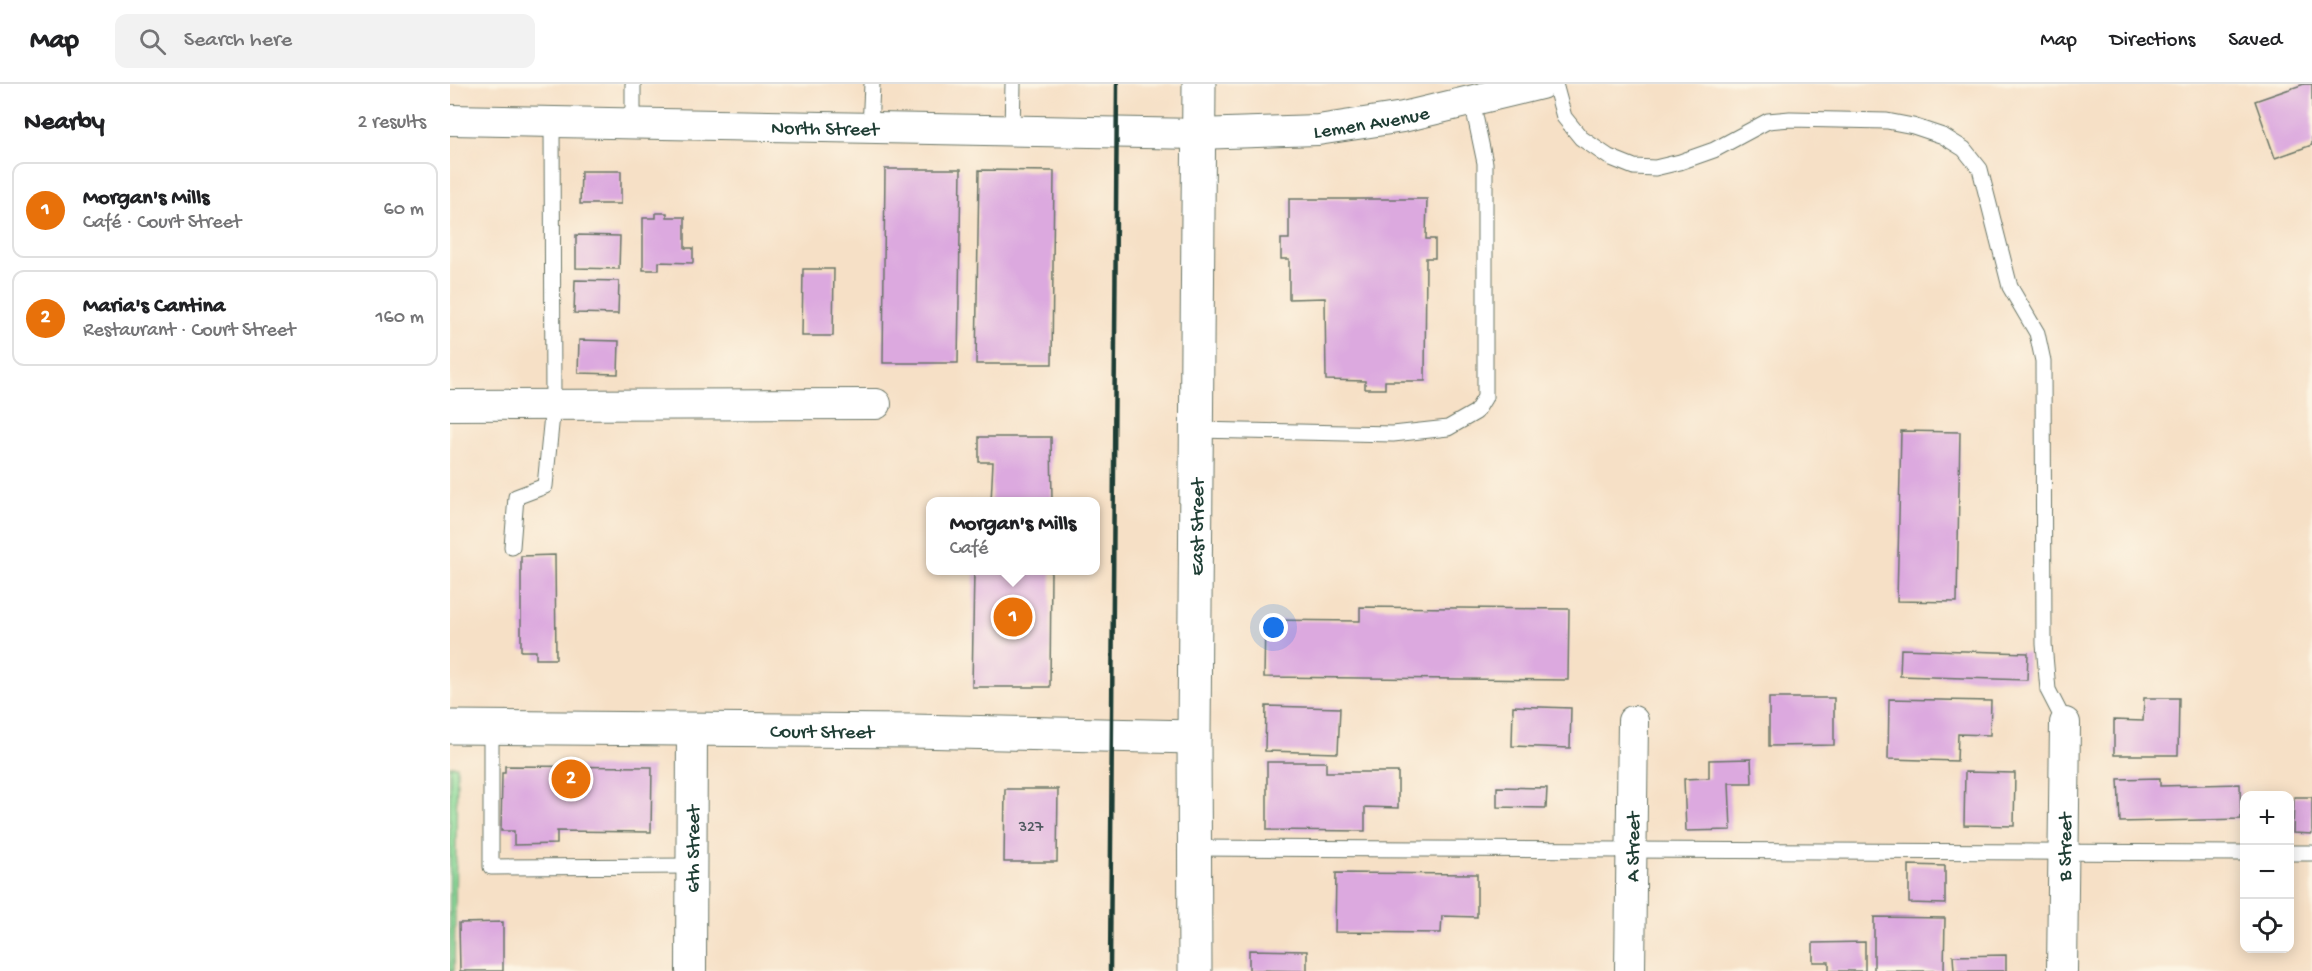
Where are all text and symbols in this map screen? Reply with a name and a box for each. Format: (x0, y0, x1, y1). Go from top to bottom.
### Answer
search box (115, 14, 535, 68)
text: Map (30, 25, 79, 58)
icon: search (136, 25, 169, 58)
text: Search here (184, 28, 292, 54)
text: Map (2040, 29, 2077, 54)
text: Directions (2110, 29, 2195, 54)
text: Saved (2228, 29, 2282, 54)
street label: Lemen Avenue (1313, 103, 1433, 145)
text: Nearby (24, 108, 105, 139)
text: 2 results (357, 112, 426, 135)
street label: North Street (771, 118, 881, 143)
text: Morgan's Mills (83, 186, 209, 212)
text: 1 (41, 199, 50, 222)
text: 60 m (384, 199, 424, 222)
text: Café · Court Street (83, 212, 241, 235)
text: Maria's Cantina (83, 294, 225, 320)
text: 2 (41, 307, 50, 330)
text: 160 m (375, 307, 424, 330)
text: Restaurant · Court Street (83, 320, 295, 343)
street label: East Street (1187, 476, 1211, 576)
popup (926, 497, 1100, 575)
text: Morgan's Mills (950, 512, 1076, 538)
text: Café (950, 538, 988, 561)
pin: 1 (994, 594, 1032, 640)
your location (1259, 613, 1288, 642)
street label: Court Street (770, 722, 876, 746)
pin: 2 (552, 756, 590, 802)
map controls (2240, 791, 2294, 953)
button: + (2240, 791, 2294, 845)
street label: 6th Street (683, 804, 707, 893)
street label: A Street (1623, 810, 1647, 882)
street label: B Street (2055, 811, 2079, 882)
house number: 327 (1018, 819, 1044, 838)
button: − (2240, 845, 2294, 899)
button: locate (2240, 899, 2294, 953)

